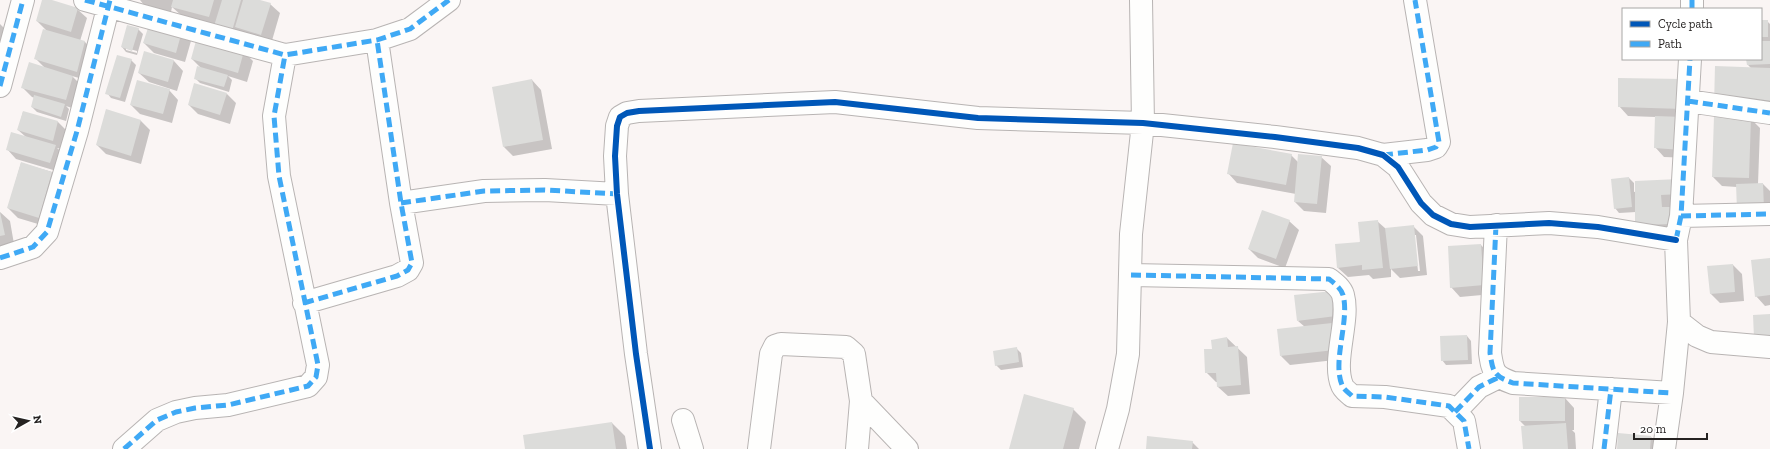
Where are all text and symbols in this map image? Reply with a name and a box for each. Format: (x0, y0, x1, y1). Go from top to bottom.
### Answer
legend (1622, 8, 1762, 60)
text: Cycle path (1658, 17, 1713, 31)
text: Path (1658, 37, 1682, 51)
north arrow (8, 401, 48, 441)
text: N (30, 415, 45, 425)
scale bar (1634, 415, 1707, 441)
text: 20 m (1640, 422, 1667, 436)

